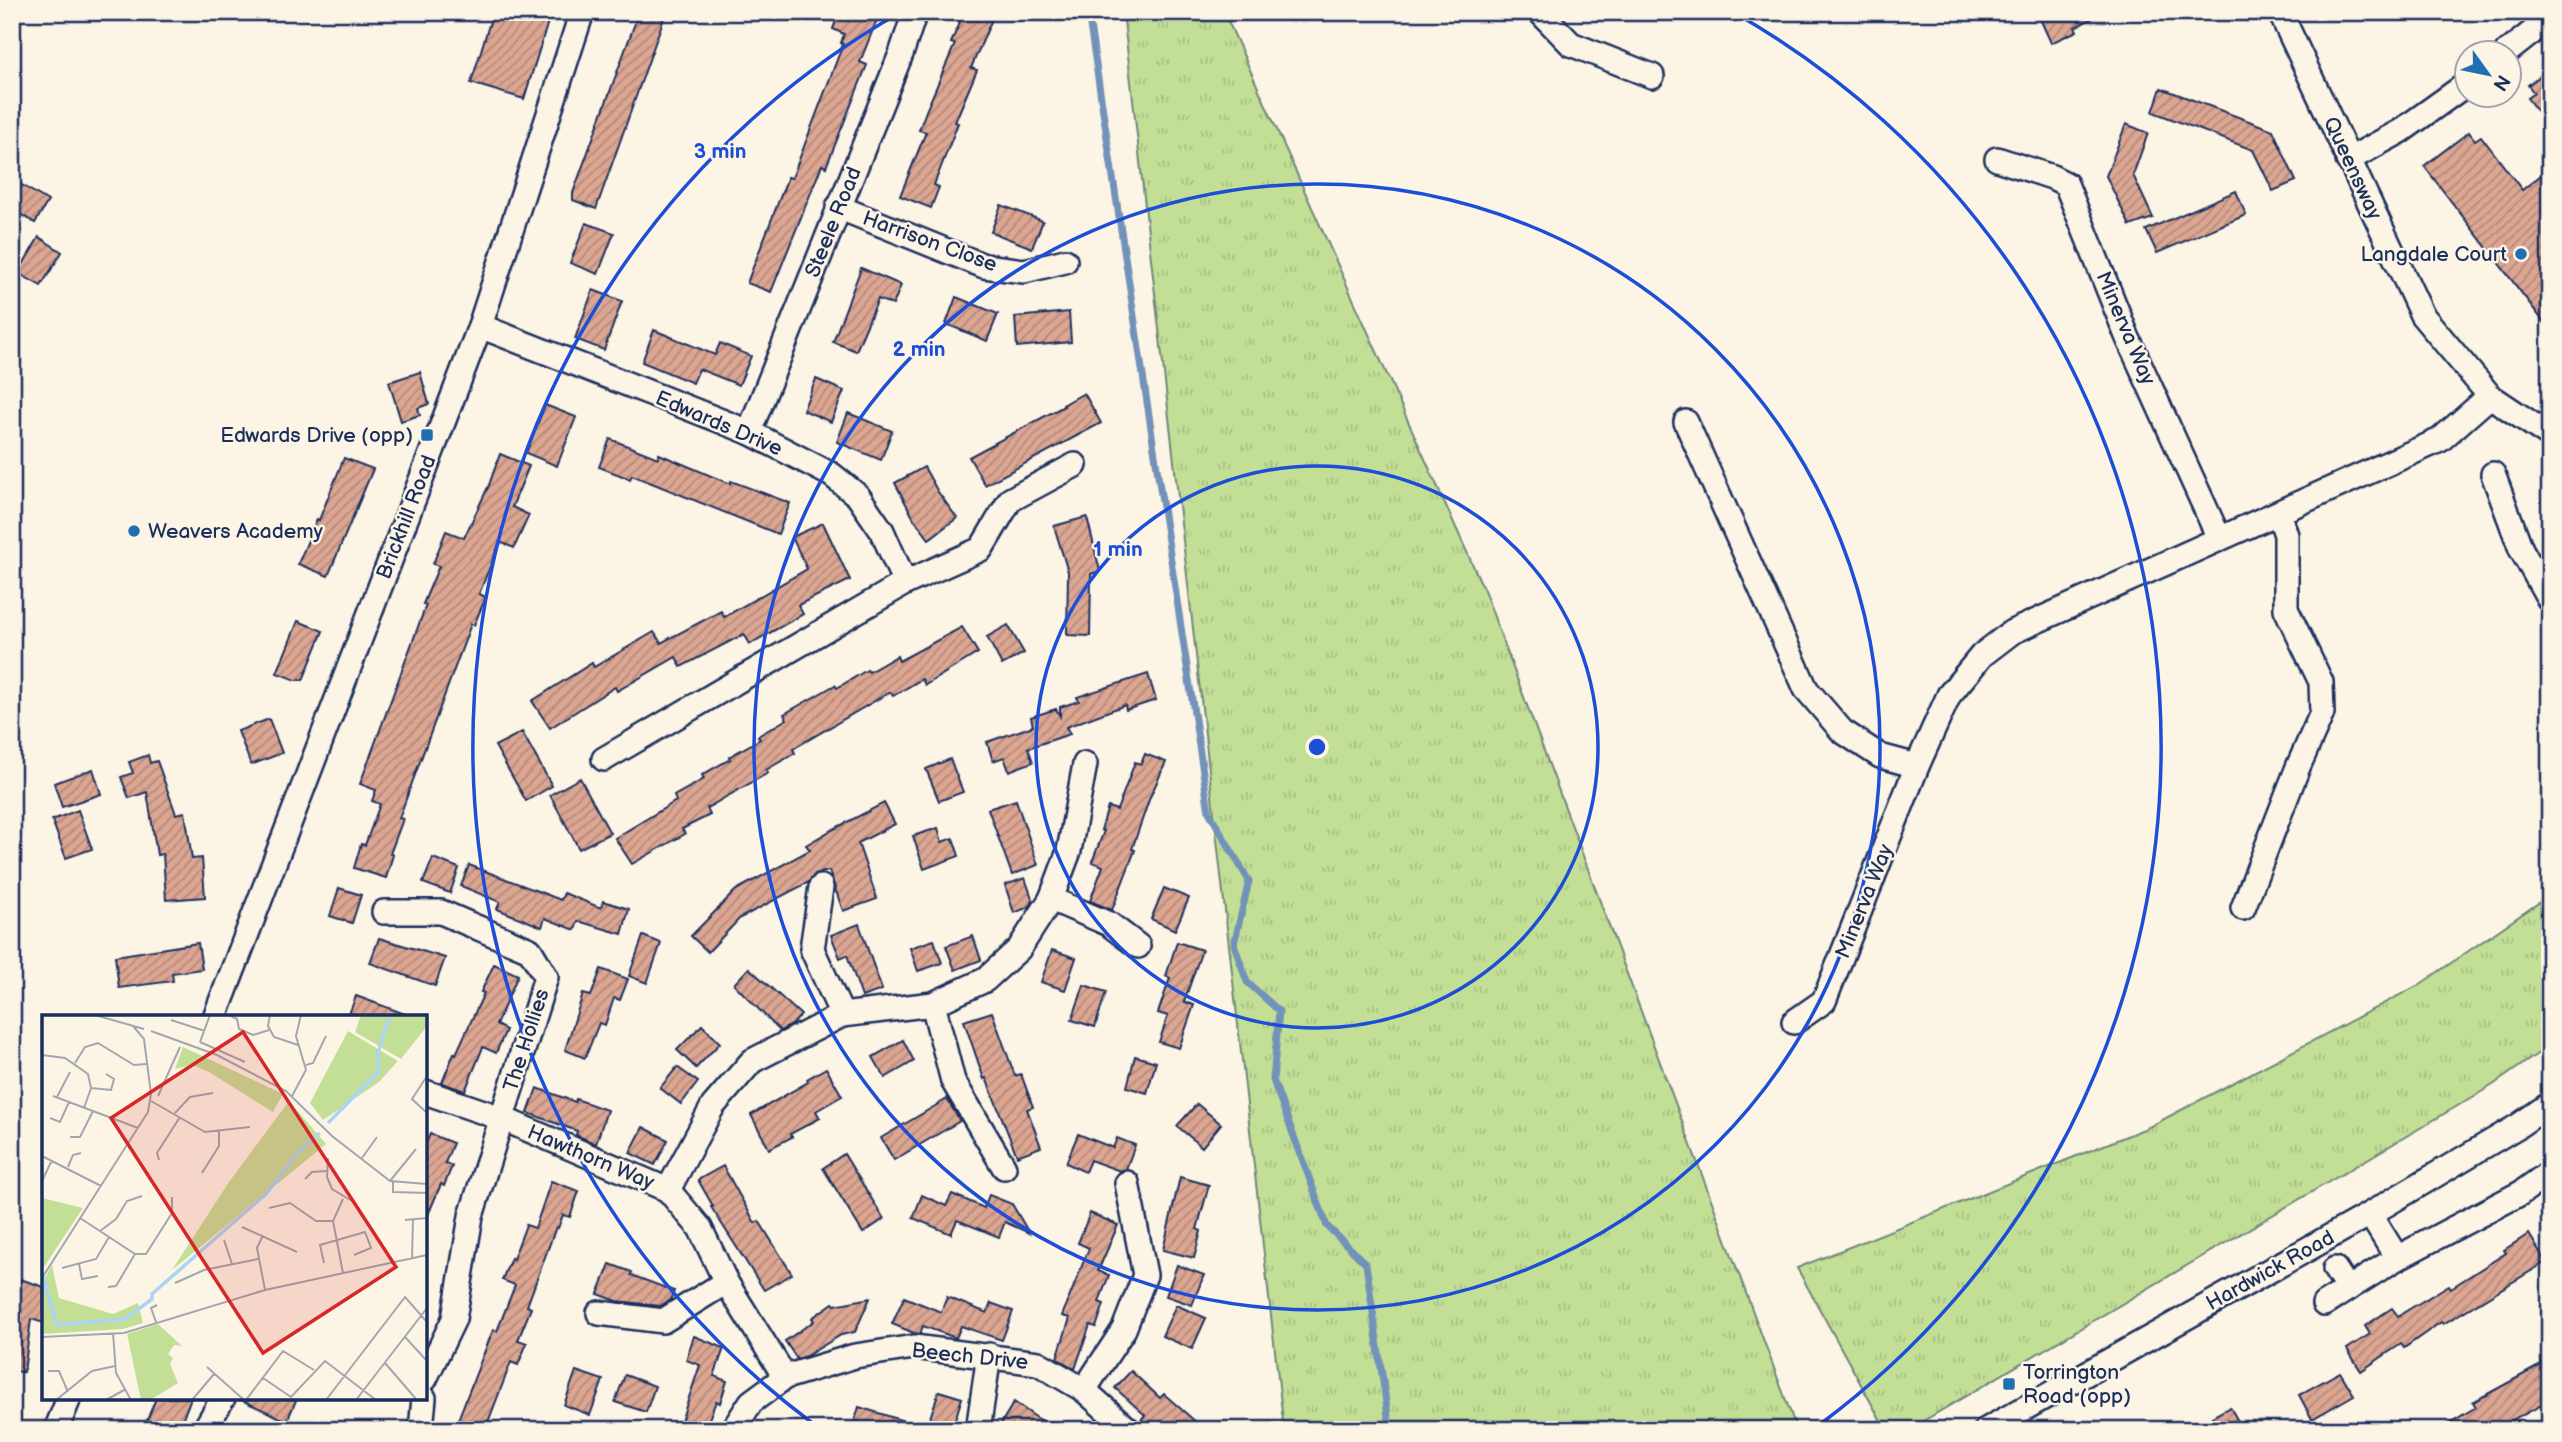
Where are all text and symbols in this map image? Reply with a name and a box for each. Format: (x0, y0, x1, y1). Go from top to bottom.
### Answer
north arrow (2454, 38, 2524, 108)
text: N (2487, 70, 2515, 95)
street label: Queensway (2318, 113, 2387, 224)
text: 3 min (694, 139, 746, 164)
street label: Steele Road (800, 163, 867, 281)
street label: Harrison Close (859, 206, 1001, 277)
place label: Langdale Court (2360, 242, 2508, 267)
marker: Langdale Court (2513, 246, 2529, 262)
street label: Minerva Way (2090, 268, 2161, 389)
text: 2 min (892, 337, 946, 362)
street label: Edwards Drive (652, 385, 786, 461)
place label: Edwards Drive (opp) (220, 423, 413, 448)
marker: Edwards Drive (opp) (419, 427, 435, 443)
street label: Brickhill Road (371, 452, 442, 583)
place label: Weavers Academy (148, 519, 324, 544)
marker: Weavers Academy (126, 523, 142, 539)
text: 1 min (1093, 537, 1143, 562)
centre of rings (1305, 735, 1329, 759)
street label: Minerva Way (1830, 840, 1899, 962)
street label: The Hollies (498, 986, 555, 1095)
inset map (42, 1015, 427, 1400)
street label: Hawthorn Way (524, 1120, 658, 1196)
street label: Hardwick Road (2202, 1225, 2339, 1316)
street label: Beech Drive (910, 1338, 1029, 1375)
place label: Torrington Road (opp) (2023, 1360, 2131, 1409)
marker: Torrington Road (opp) (2001, 1376, 2017, 1392)

